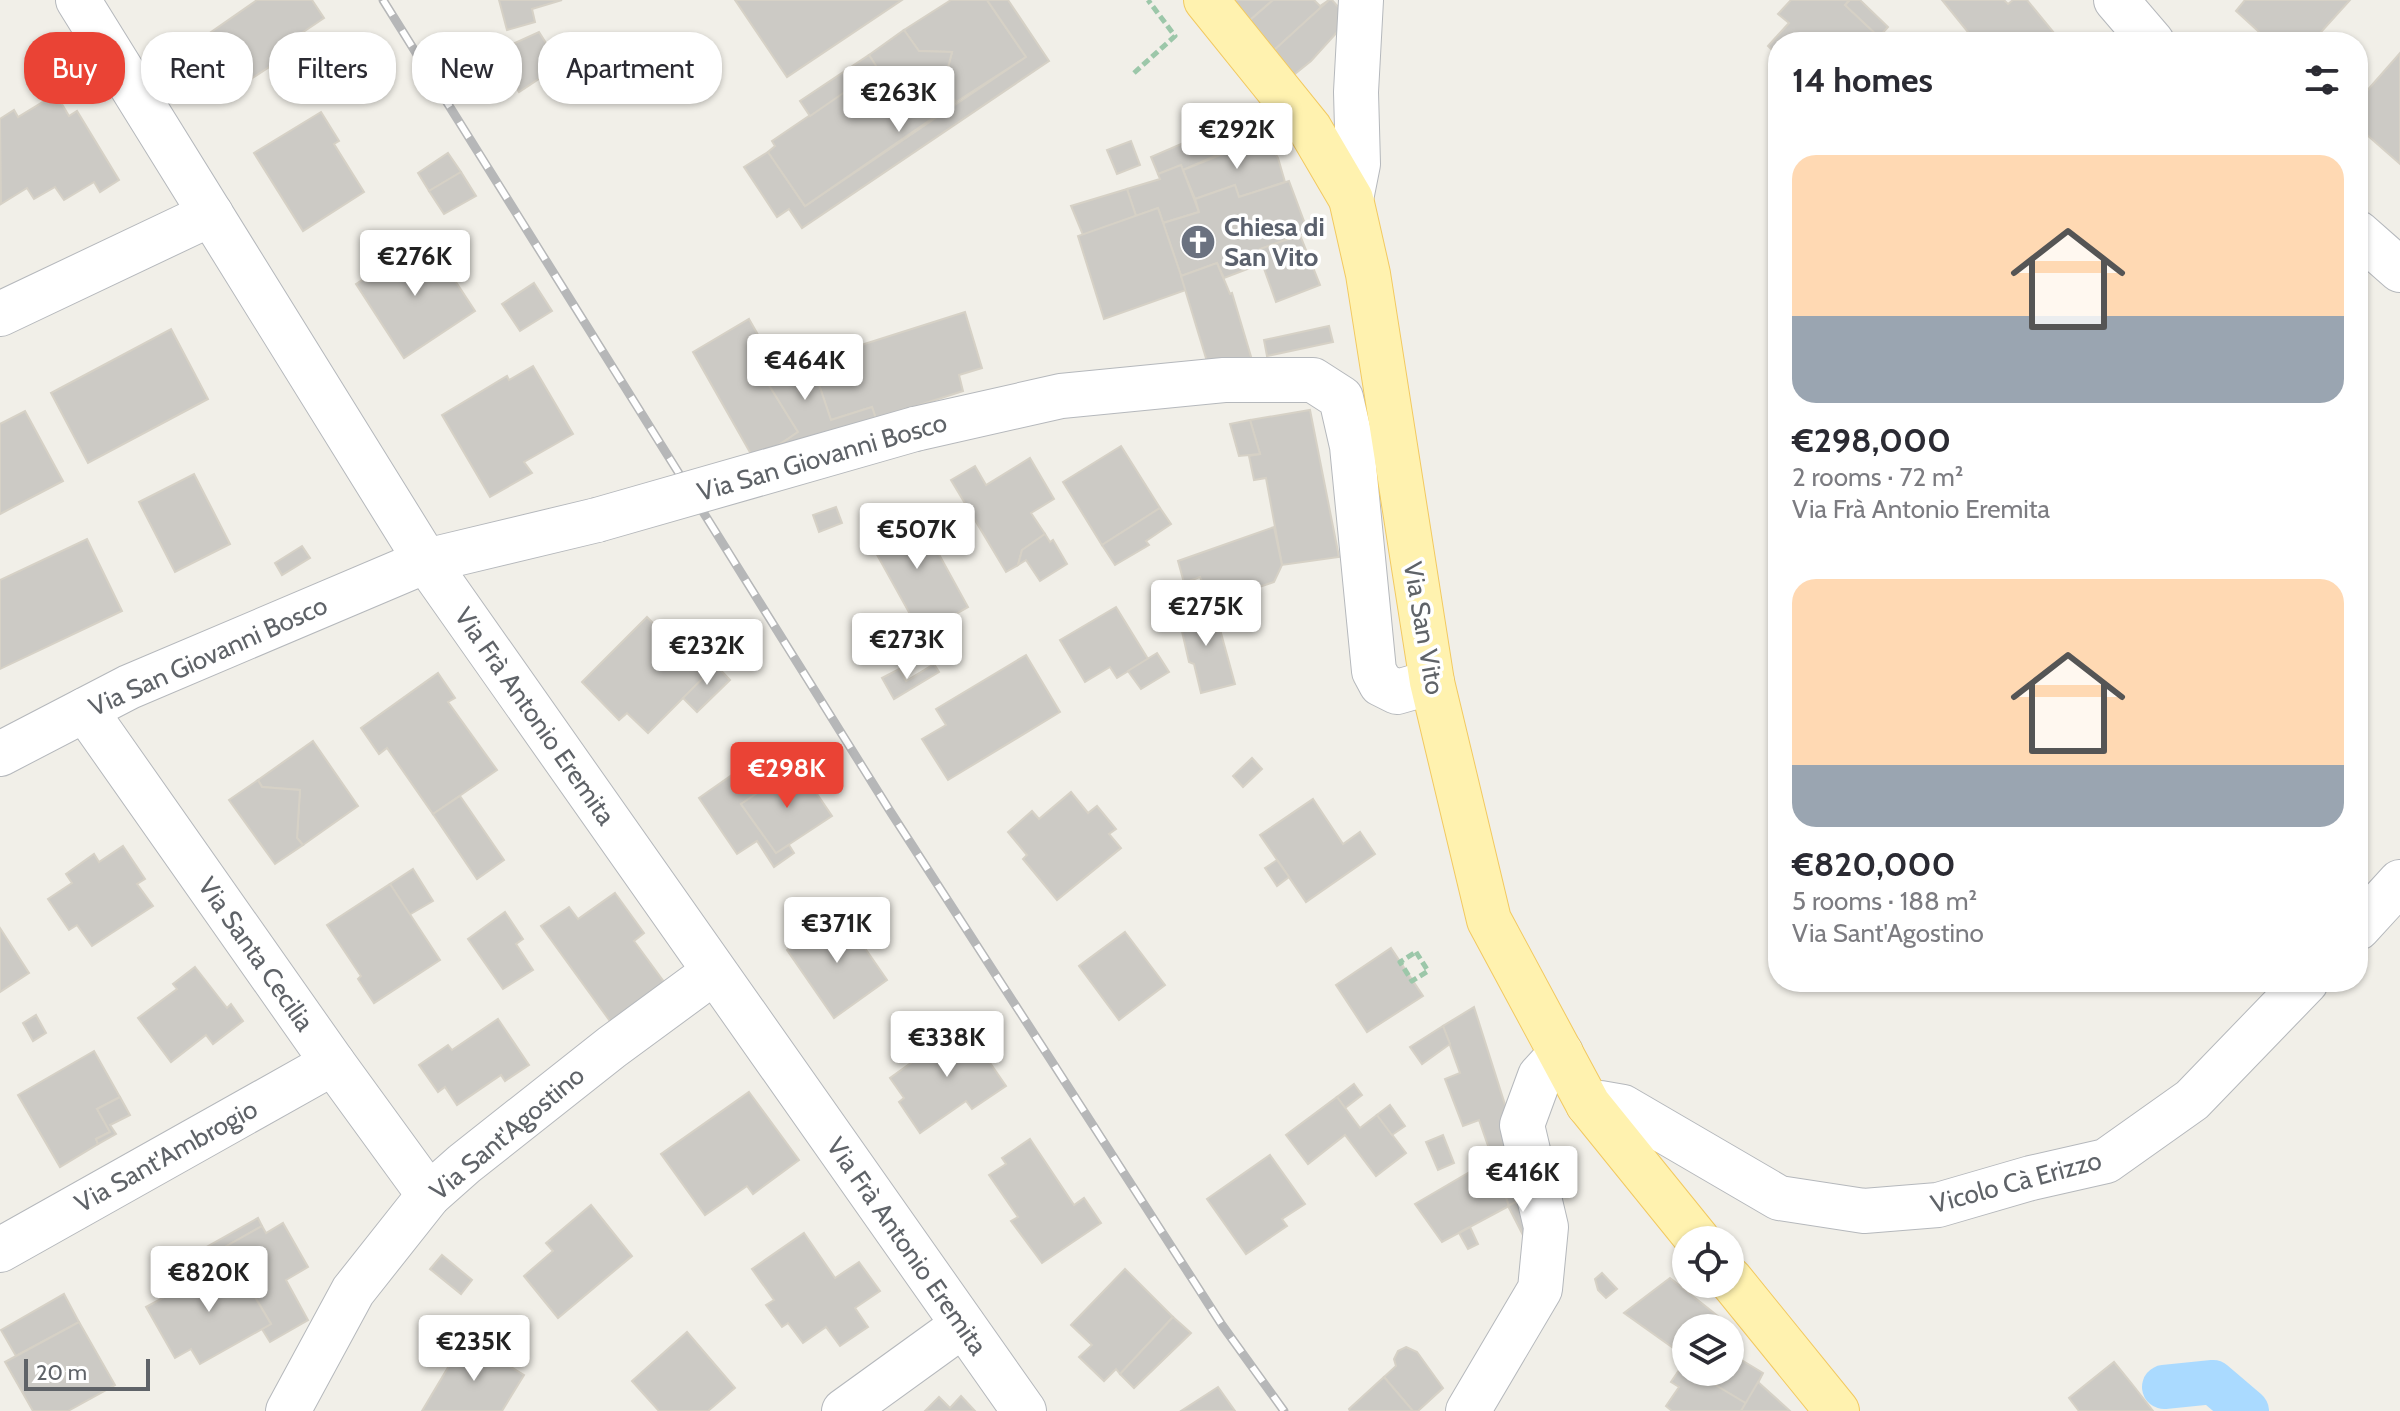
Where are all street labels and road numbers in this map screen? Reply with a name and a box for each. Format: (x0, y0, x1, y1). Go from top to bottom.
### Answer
street label: Via San Giovanni Bosco (694, 406, 950, 508)
street label: Via San Vito (1397, 559, 1451, 697)
street label: Via San Giovanni Bosco (84, 589, 332, 723)
street label: Via Frà Antonio Eremita (448, 601, 622, 831)
street label: Via Santa Cecilia (191, 871, 321, 1037)
street label: Via Sant'Agostino (423, 1059, 591, 1207)
street label: Via Sant'Ambrogio (69, 1093, 263, 1219)
street label: Via Frà Antonio Eremita (820, 1131, 994, 1361)
street label: Vicolo Cà Erizzo (1927, 1144, 2105, 1220)

